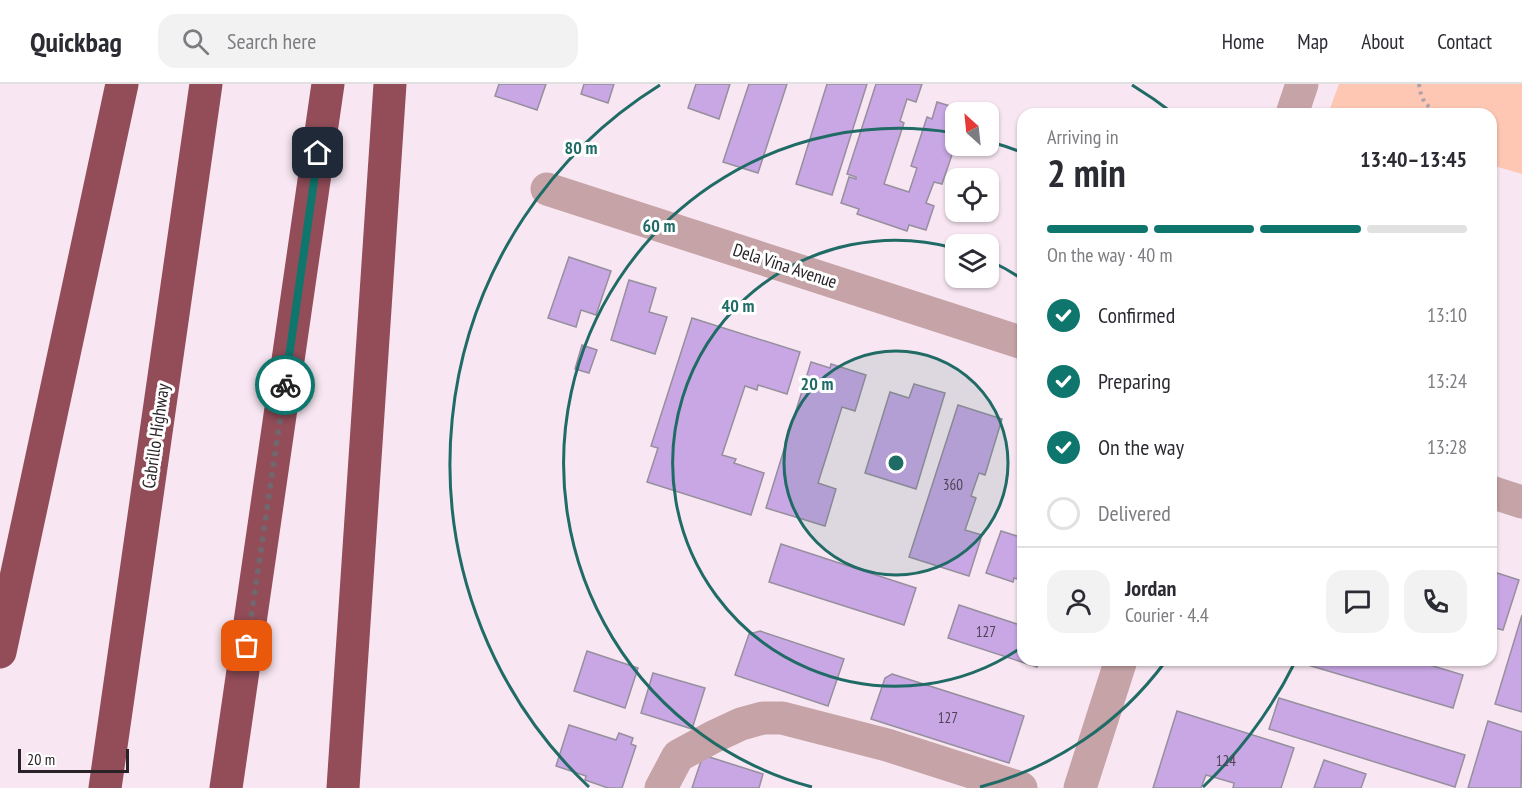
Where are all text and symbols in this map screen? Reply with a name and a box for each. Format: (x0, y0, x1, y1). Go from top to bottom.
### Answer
search box (158, 14, 578, 68)
text: Quickbag (30, 23, 122, 60)
icon: search (179, 25, 212, 58)
text: Search here (227, 27, 316, 55)
text: Home (1222, 28, 1264, 55)
text: Map (1297, 28, 1328, 55)
text: About (1361, 28, 1404, 55)
text: Contact (1437, 28, 1492, 55)
north arrow (945, 102, 999, 156)
map controls (945, 102, 999, 288)
text: Arriving in (1047, 124, 1119, 150)
pin (292, 127, 343, 178)
icon: home (301, 136, 334, 169)
text: 80 m (565, 136, 597, 159)
text: 13:40–13:45 (1360, 145, 1467, 173)
text: 2 min (1047, 147, 1126, 198)
button: locate (945, 168, 999, 222)
text: 60 m (643, 214, 675, 237)
button: layers (945, 234, 999, 288)
street label: Dela Vina Avenue (730, 238, 840, 293)
text: On the way · 40 m (1047, 242, 1173, 268)
text: 40 m (722, 294, 754, 317)
icon: check (1047, 299, 1080, 332)
text: Confirmed (1098, 301, 1175, 329)
text: 13:10 (1427, 302, 1467, 328)
courier (255, 355, 315, 415)
icon: check (1047, 365, 1080, 398)
text: Preparing (1098, 367, 1171, 395)
text: 13:24 (1427, 368, 1467, 394)
icon: bike (269, 369, 302, 402)
text: 20 m (801, 372, 833, 395)
street label: Cabrillo Highway (137, 382, 174, 490)
icon: check (1047, 431, 1080, 464)
text: On the way (1098, 433, 1184, 461)
text: 13:28 (1427, 434, 1467, 460)
centre of rings (886, 453, 906, 473)
house number: 360 (943, 475, 963, 494)
text: Delivered (1098, 499, 1171, 527)
button: person (1047, 570, 1110, 633)
button: chat (1326, 570, 1389, 633)
button: phone (1404, 570, 1467, 633)
text: Jordan (1125, 574, 1176, 602)
text: Courier · 4.4 (1125, 602, 1209, 628)
pin (221, 620, 272, 671)
house number: 127 (976, 622, 996, 641)
icon: bag (230, 629, 263, 662)
house number: 127 (938, 708, 958, 727)
scale bar (18, 746, 129, 774)
text: 20 m (27, 749, 55, 769)
house number: 124 (1216, 751, 1236, 770)

